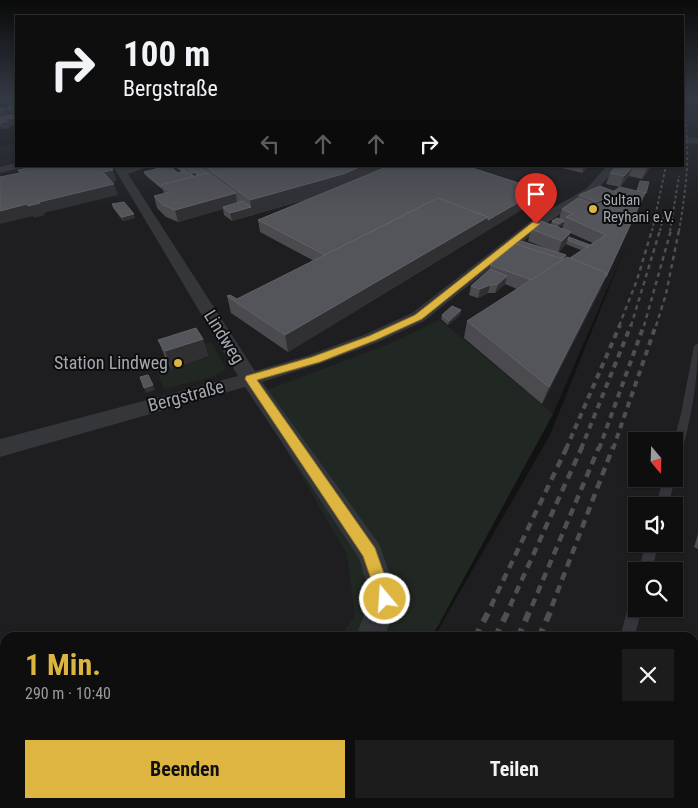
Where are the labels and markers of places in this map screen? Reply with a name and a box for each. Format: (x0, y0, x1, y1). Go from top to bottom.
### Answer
pin (515, 173, 557, 224)
place label: Sultan Reyhani e.V. (603, 191, 674, 226)
marker: Sultan Reyhani e.V. (587, 203, 599, 215)
place label: Station Lindweg (54, 352, 168, 373)
marker: Station Lindweg (172, 357, 184, 369)

